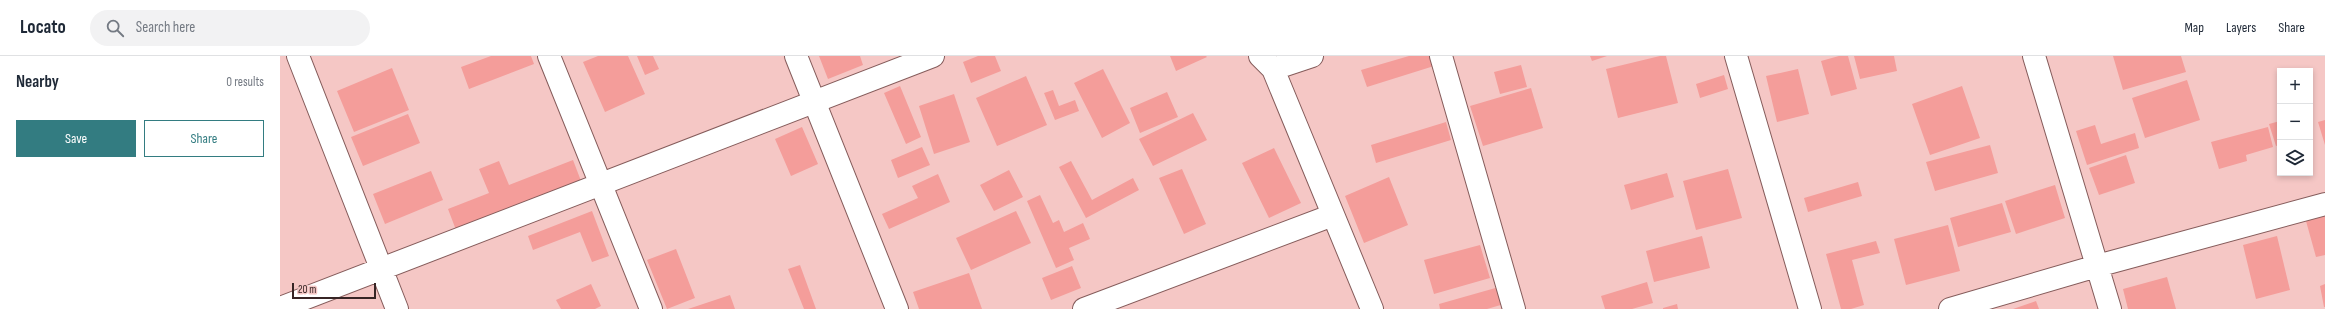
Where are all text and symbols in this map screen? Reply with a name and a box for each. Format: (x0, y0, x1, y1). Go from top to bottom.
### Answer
search box (90, 10, 370, 46)
text: Locato (20, 16, 66, 39)
icon: search (104, 17, 126, 39)
text: Search here (136, 18, 195, 37)
text: Map (2184, 19, 2204, 36)
text: Layers (2226, 19, 2256, 36)
text: Share (2278, 19, 2305, 36)
map controls (2277, 68, 2313, 176)
button: + (2277, 68, 2313, 104)
text: Nearby (16, 72, 59, 92)
text: 0 results (226, 74, 264, 90)
button: − (2277, 104, 2313, 140)
button: Save (16, 120, 136, 157)
button: Share (144, 120, 264, 157)
button: layers (2277, 140, 2313, 176)
scale bar (292, 281, 376, 300)
text: 20 m (298, 283, 316, 296)

